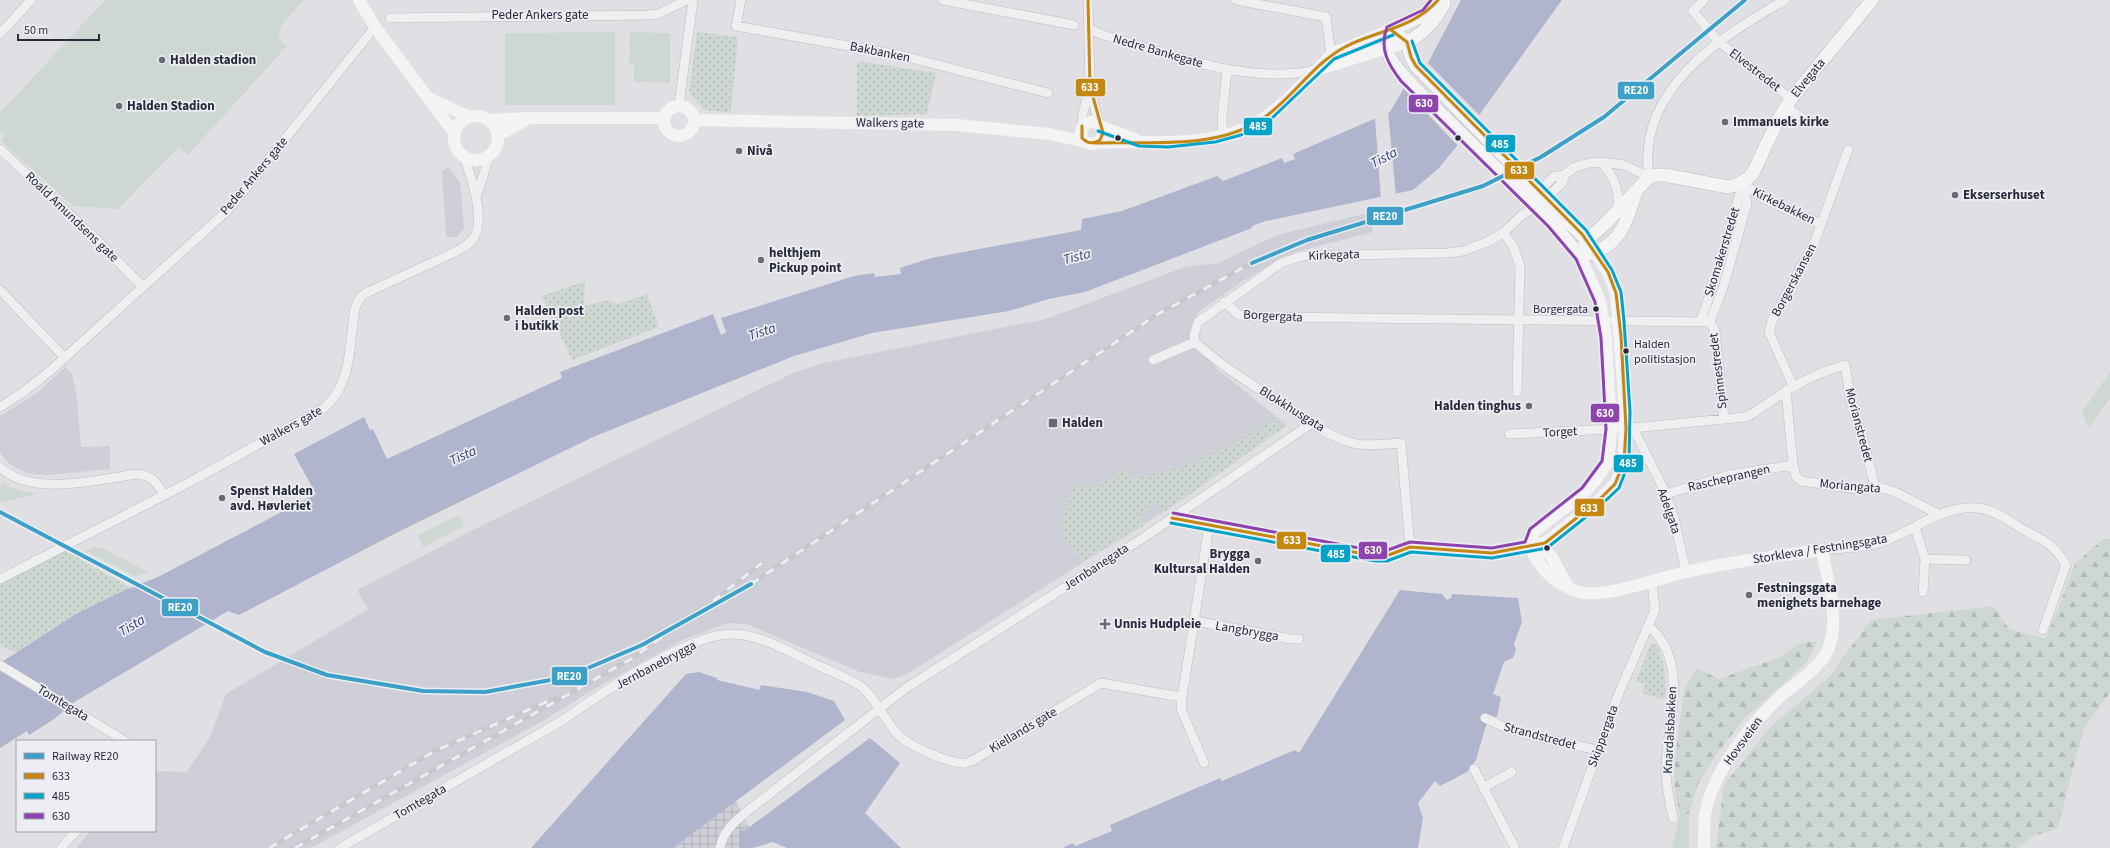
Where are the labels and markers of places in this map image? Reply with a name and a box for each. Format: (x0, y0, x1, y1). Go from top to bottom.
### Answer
place label: Halden stadion (170, 51, 256, 69)
marker: Halden stadion (157, 55, 167, 65)
place label: Halden Stadion (127, 97, 215, 115)
marker: Halden Stadion (114, 101, 124, 111)
place label: Immanuels kirke (1733, 113, 1829, 131)
marker: Immanuels kirke (1720, 117, 1730, 127)
unlabelled marker (1113, 133, 1123, 143)
unlabelled marker (1453, 133, 1463, 143)
place label: Nivå (747, 142, 773, 160)
marker: Nivå (734, 146, 744, 156)
place label: Ekserserhuset (1963, 186, 2045, 204)
marker: Ekserserhuset (1950, 190, 1960, 200)
place label: helthjem Pickup point (769, 244, 841, 277)
marker: helthjem Pickup point (756, 255, 766, 265)
place label: Borgergata (1533, 301, 1588, 318)
place label: Halden post i butikk (515, 302, 584, 335)
marker: Borgergata (1591, 304, 1601, 314)
marker: Halden post i butikk (502, 313, 512, 323)
place label: Halden politistasjon (1634, 336, 1696, 368)
marker: Halden politistasjon (1621, 346, 1631, 356)
place label: Halden tinghus (1434, 397, 1521, 415)
marker: Halden tinghus (1524, 401, 1534, 411)
place label: Halden (1062, 414, 1103, 432)
marker: Halden (1047, 417, 1059, 429)
place label: Spenst Halden avd. Høvleriet (230, 482, 313, 515)
marker: Spenst Halden avd. Høvleriet (217, 493, 227, 503)
unlabelled marker (1542, 543, 1552, 553)
place label: Brygga Kultursal Halden (1154, 545, 1250, 578)
marker: Brygga Kultursal Halden (1253, 556, 1263, 566)
place label: Festningsgata menighets barnehage (1757, 579, 1882, 612)
marker: Festningsgata menighets barnehage (1744, 590, 1754, 600)
place label: Unnis Hudpleie (1114, 615, 1202, 633)
marker: Unnis Hudpleie (1099, 618, 1111, 630)

